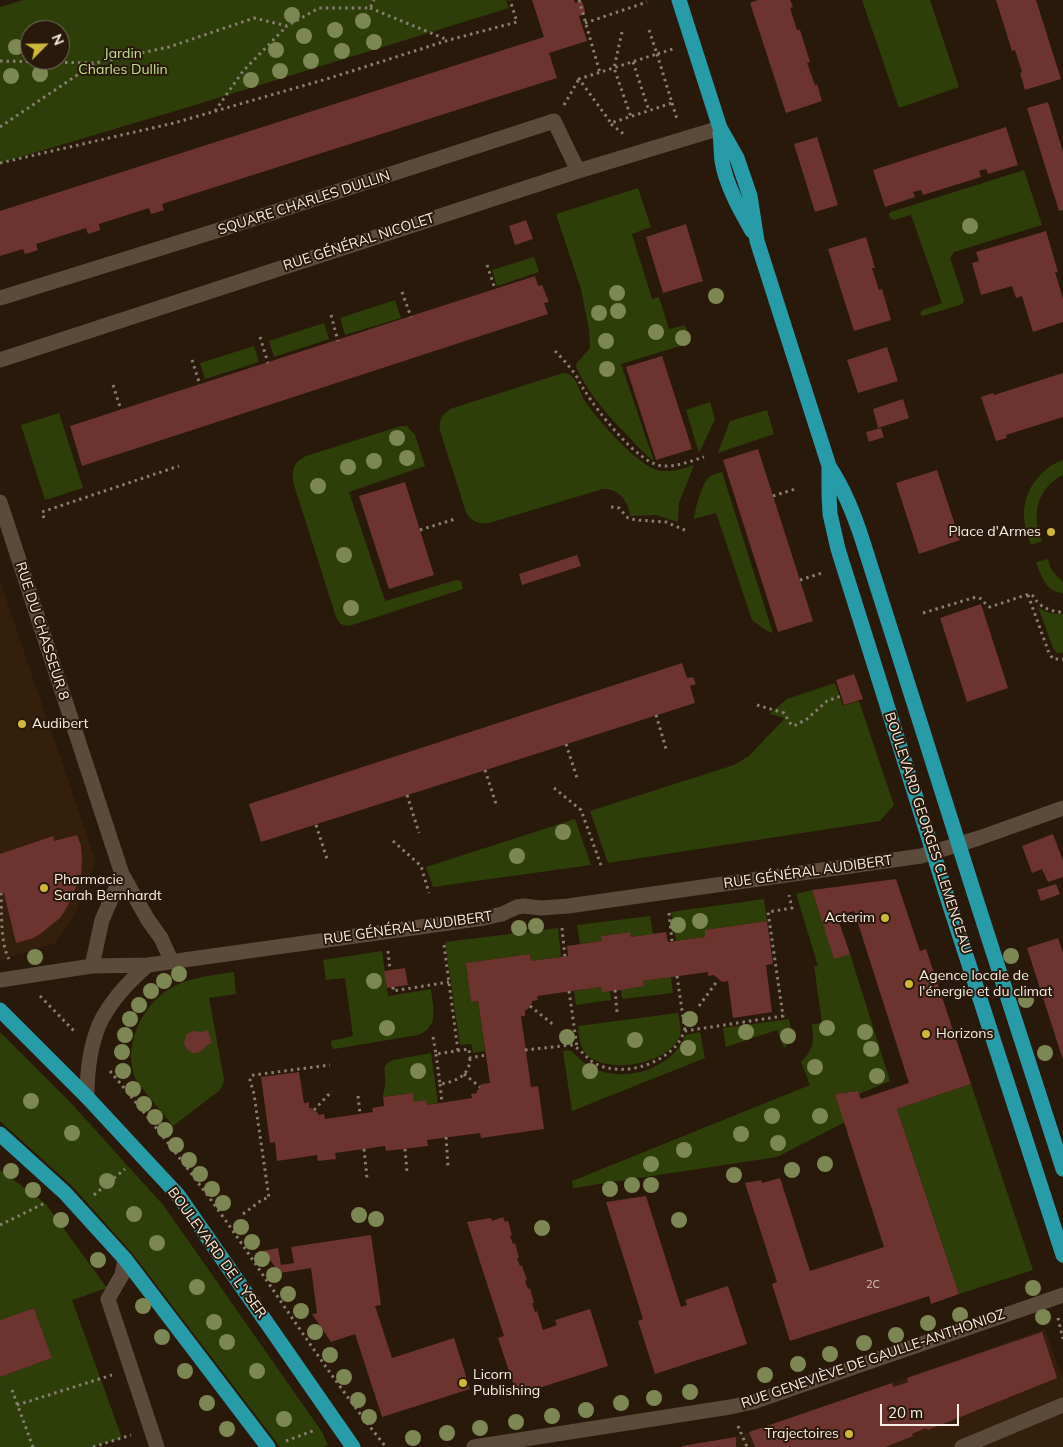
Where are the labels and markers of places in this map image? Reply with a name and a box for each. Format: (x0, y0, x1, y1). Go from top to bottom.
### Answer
place label: Place d'Armes (948, 524, 1041, 540)
marker: Place d'Armes (1045, 526, 1057, 538)
place label: Audibert (32, 716, 88, 732)
marker: Audibert (16, 718, 28, 730)
place label: Pharmacie Sarah Bernhardt (54, 872, 162, 904)
marker: Pharmacie Sarah Bernhardt (38, 882, 50, 894)
place label: Acterim (825, 910, 875, 926)
marker: Acterim (879, 912, 891, 924)
place label: Agence locale de l'énergie et du climat (919, 968, 1052, 1000)
marker: Agence locale de l'énergie et du climat (903, 978, 915, 990)
place label: Horizons (936, 1026, 993, 1042)
marker: Horizons (920, 1028, 932, 1040)
place label: Licorn Publishing (473, 1367, 540, 1400)
marker: Licorn Publishing (457, 1377, 469, 1389)
place label: Trajectoires (765, 1426, 839, 1442)
marker: Trajectoires (843, 1428, 855, 1440)

